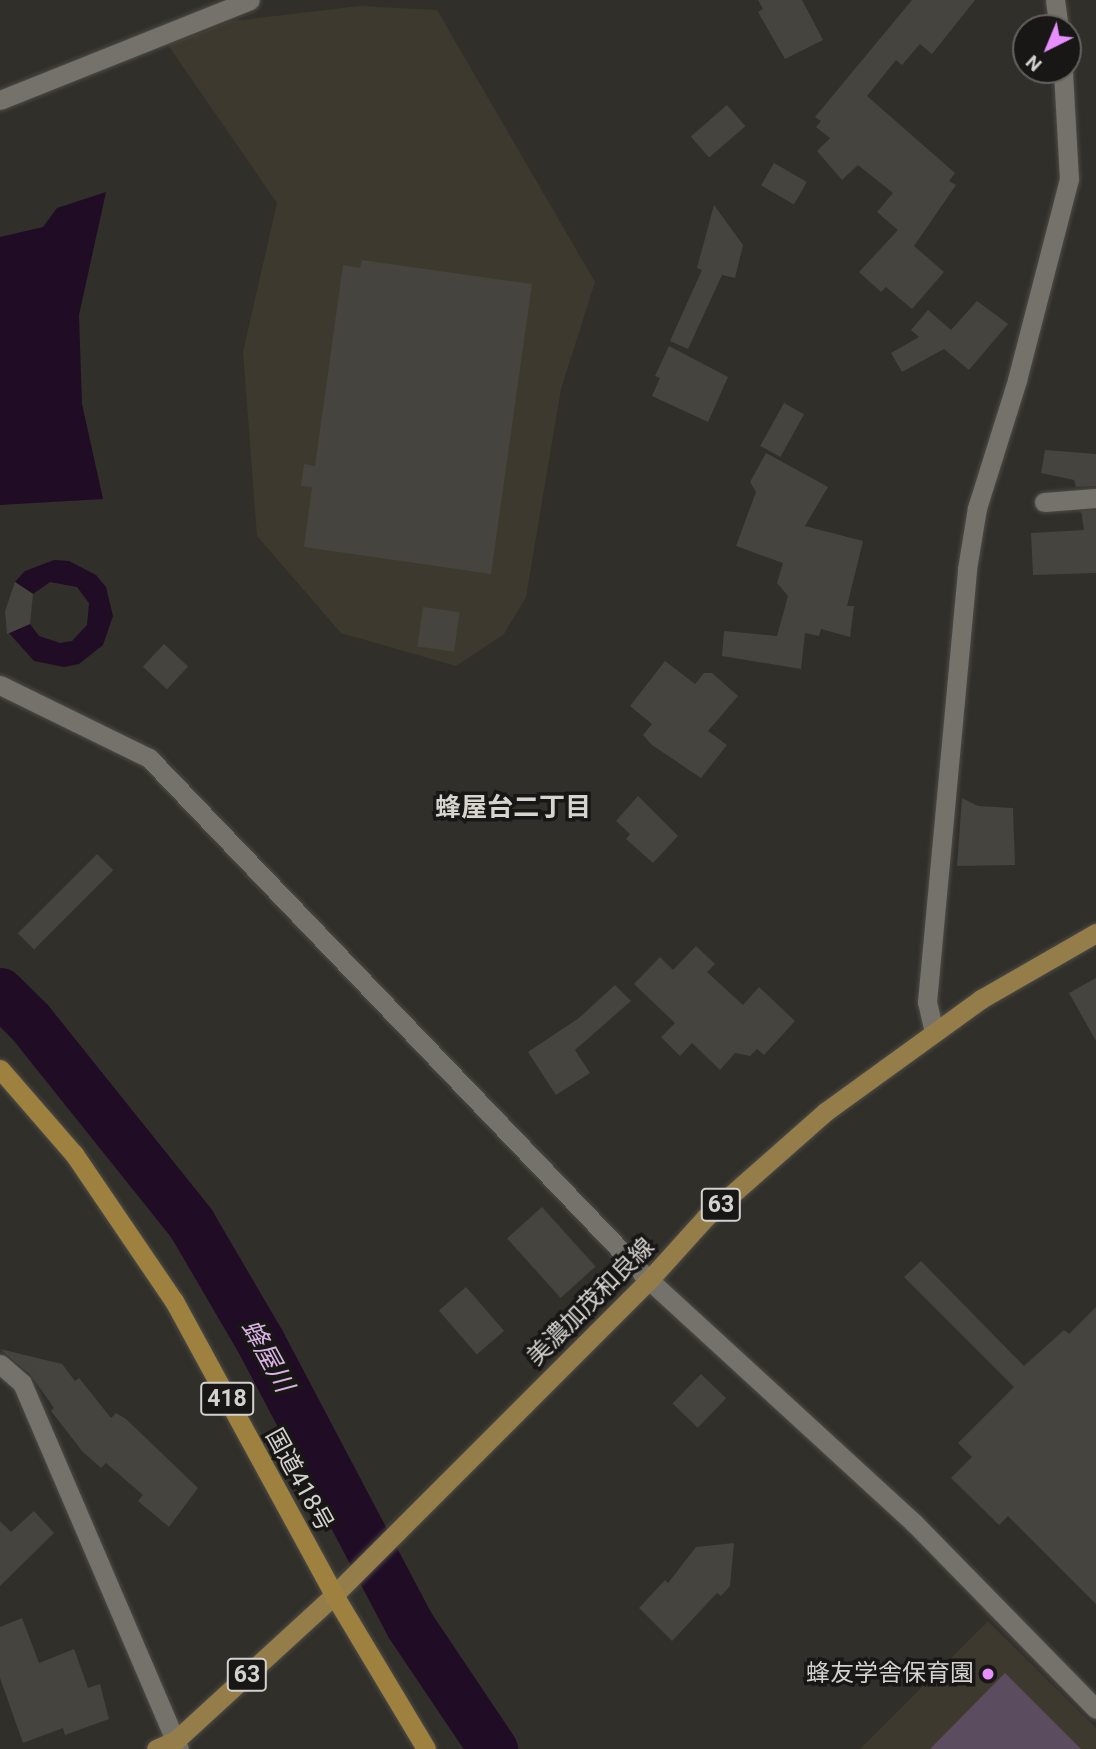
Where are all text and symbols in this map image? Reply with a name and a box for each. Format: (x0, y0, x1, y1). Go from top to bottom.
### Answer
north arrow (1012, 14, 1082, 84)
text: N (1021, 50, 1046, 76)
district label: 蜂屋台二丁目 (435, 792, 591, 824)
road number: 63 (700, 1186, 742, 1224)
street label: 美濃加茂和良線 (521, 1232, 661, 1372)
water label: 蜂屋川 (234, 1314, 300, 1398)
road number: 418 (199, 1380, 255, 1418)
street label: 国道418号 (259, 1424, 339, 1536)
road number: 63 (226, 1656, 268, 1694)
place label: 蜂友学舎保育園 (806, 1660, 974, 1688)
marker: 蜂友学舎保育園 (980, 1666, 996, 1682)

